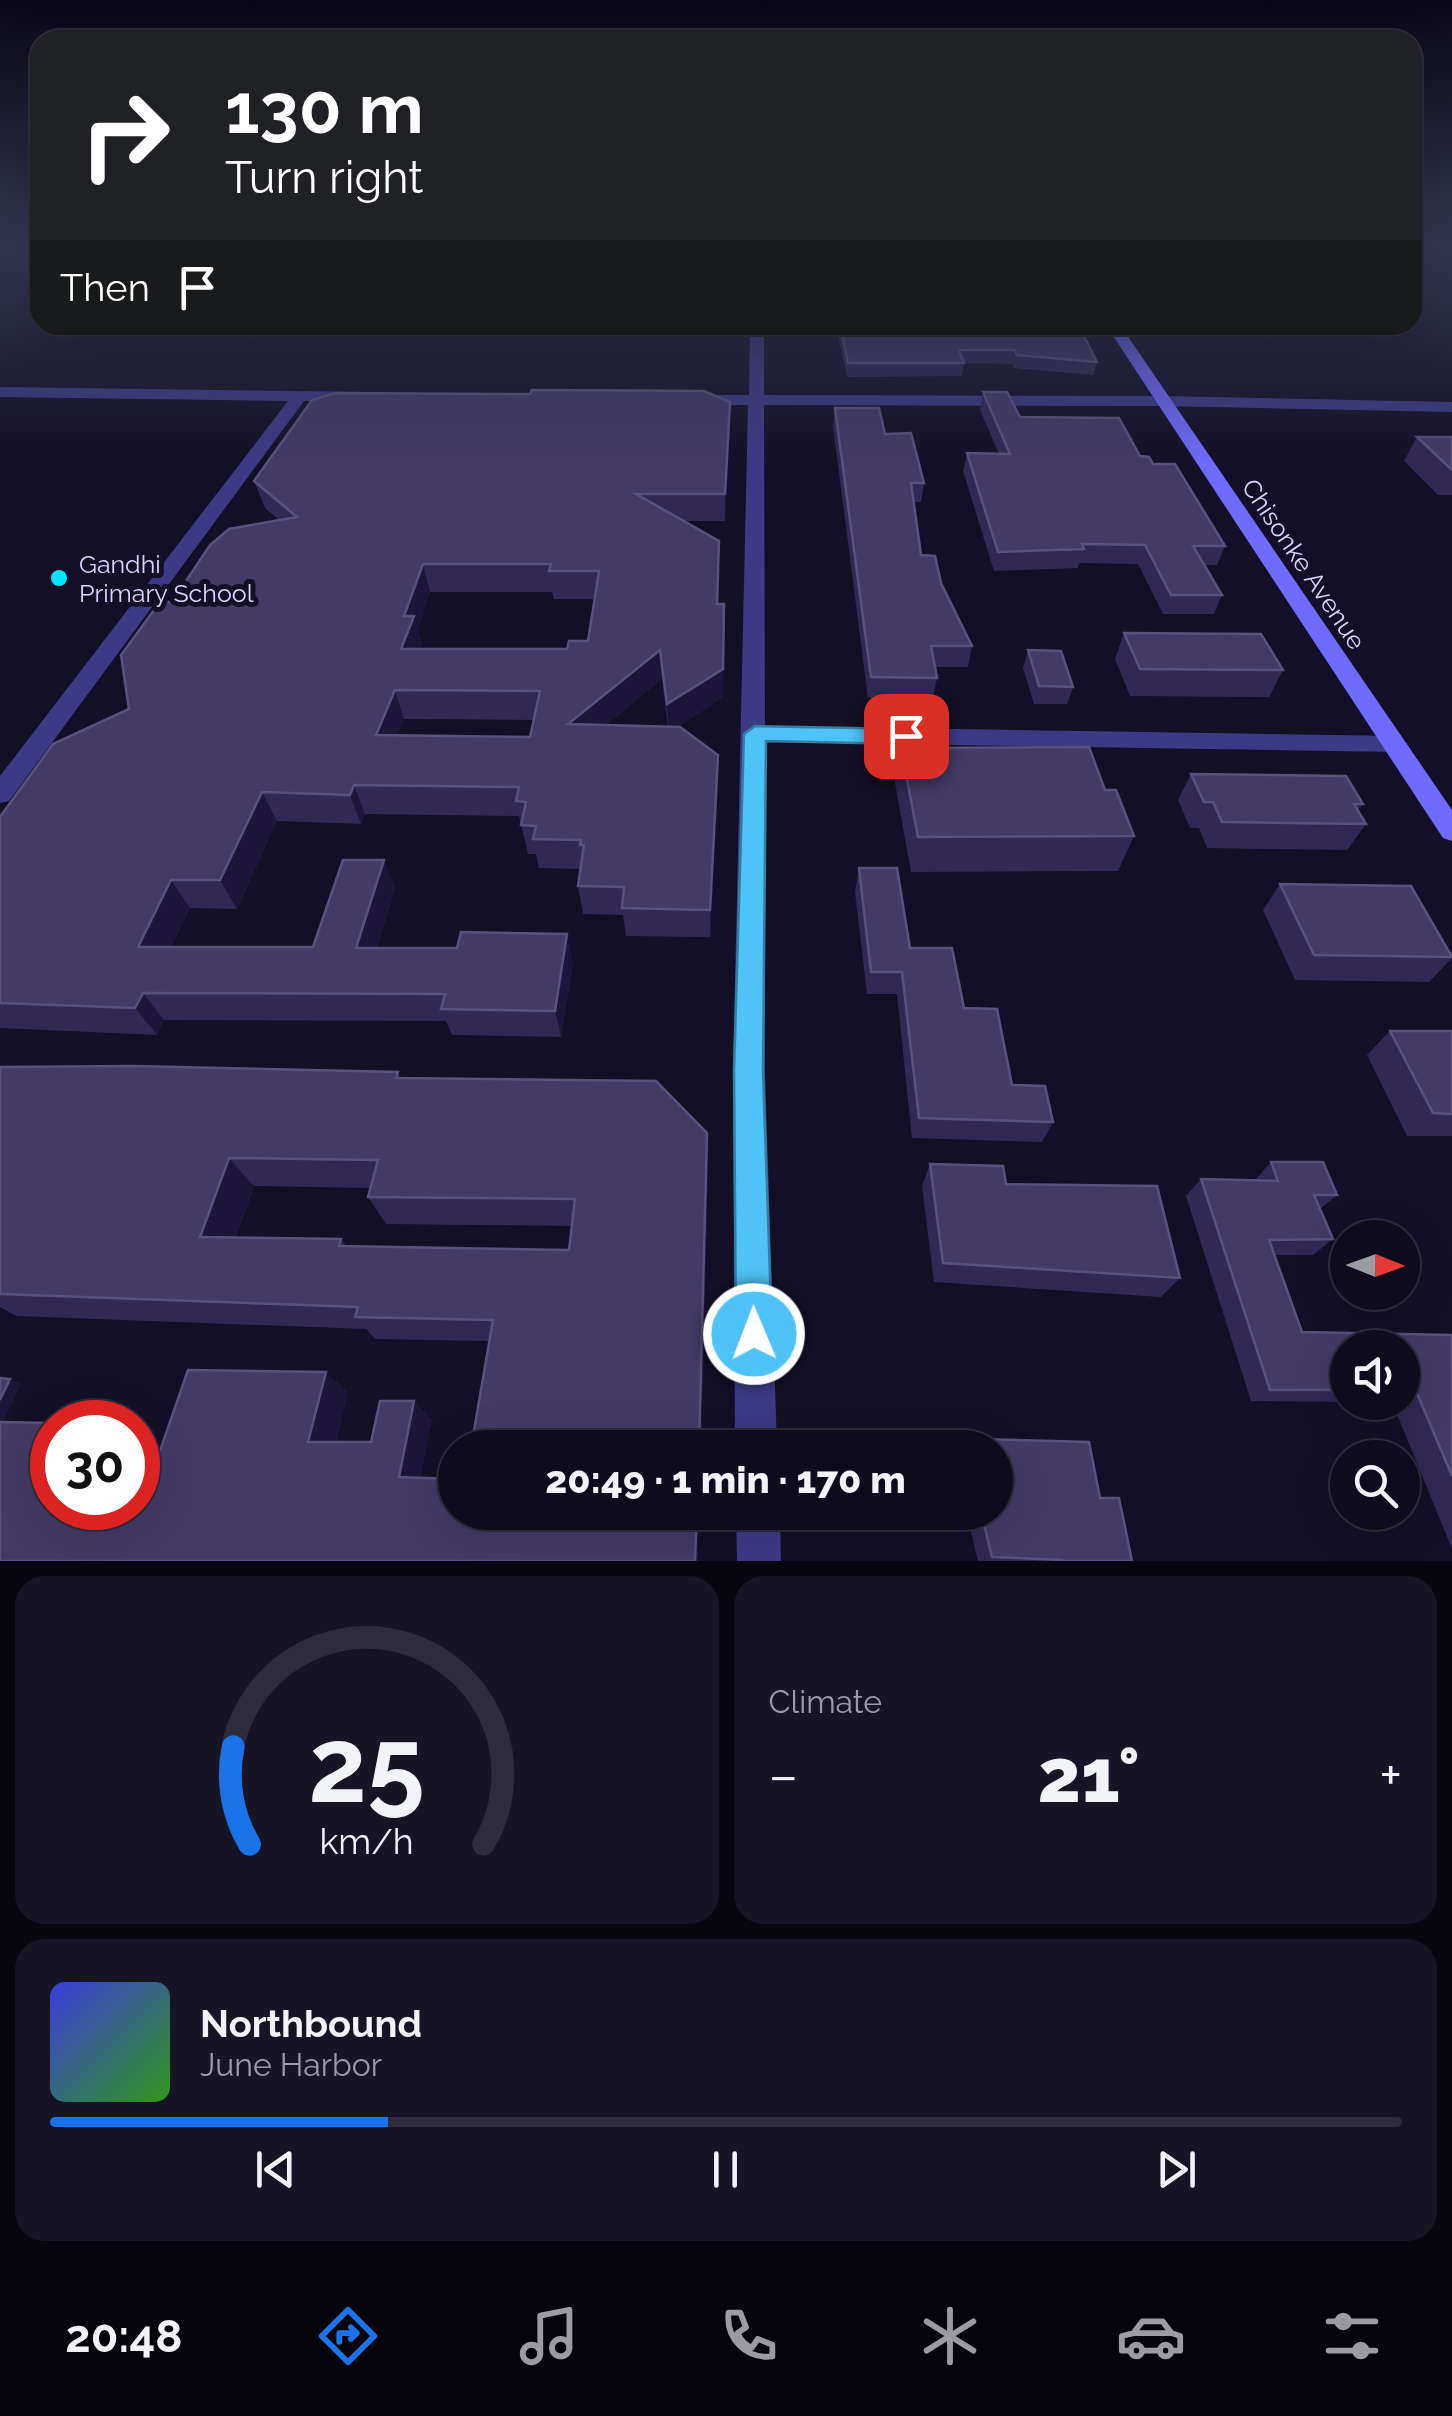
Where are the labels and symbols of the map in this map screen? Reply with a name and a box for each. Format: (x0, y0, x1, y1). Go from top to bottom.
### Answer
street label: Chisonke Avenue (1236, 473, 1372, 655)
place label: Gandhi Primary School (79, 549, 254, 608)
marker: Gandhi Primary School (48, 567, 70, 589)
pin (864, 694, 949, 779)
north arrow (1330, 1220, 1420, 1310)
position arrow (702, 1282, 806, 1386)
speed limit sign: 30 (30, 1400, 160, 1530)

